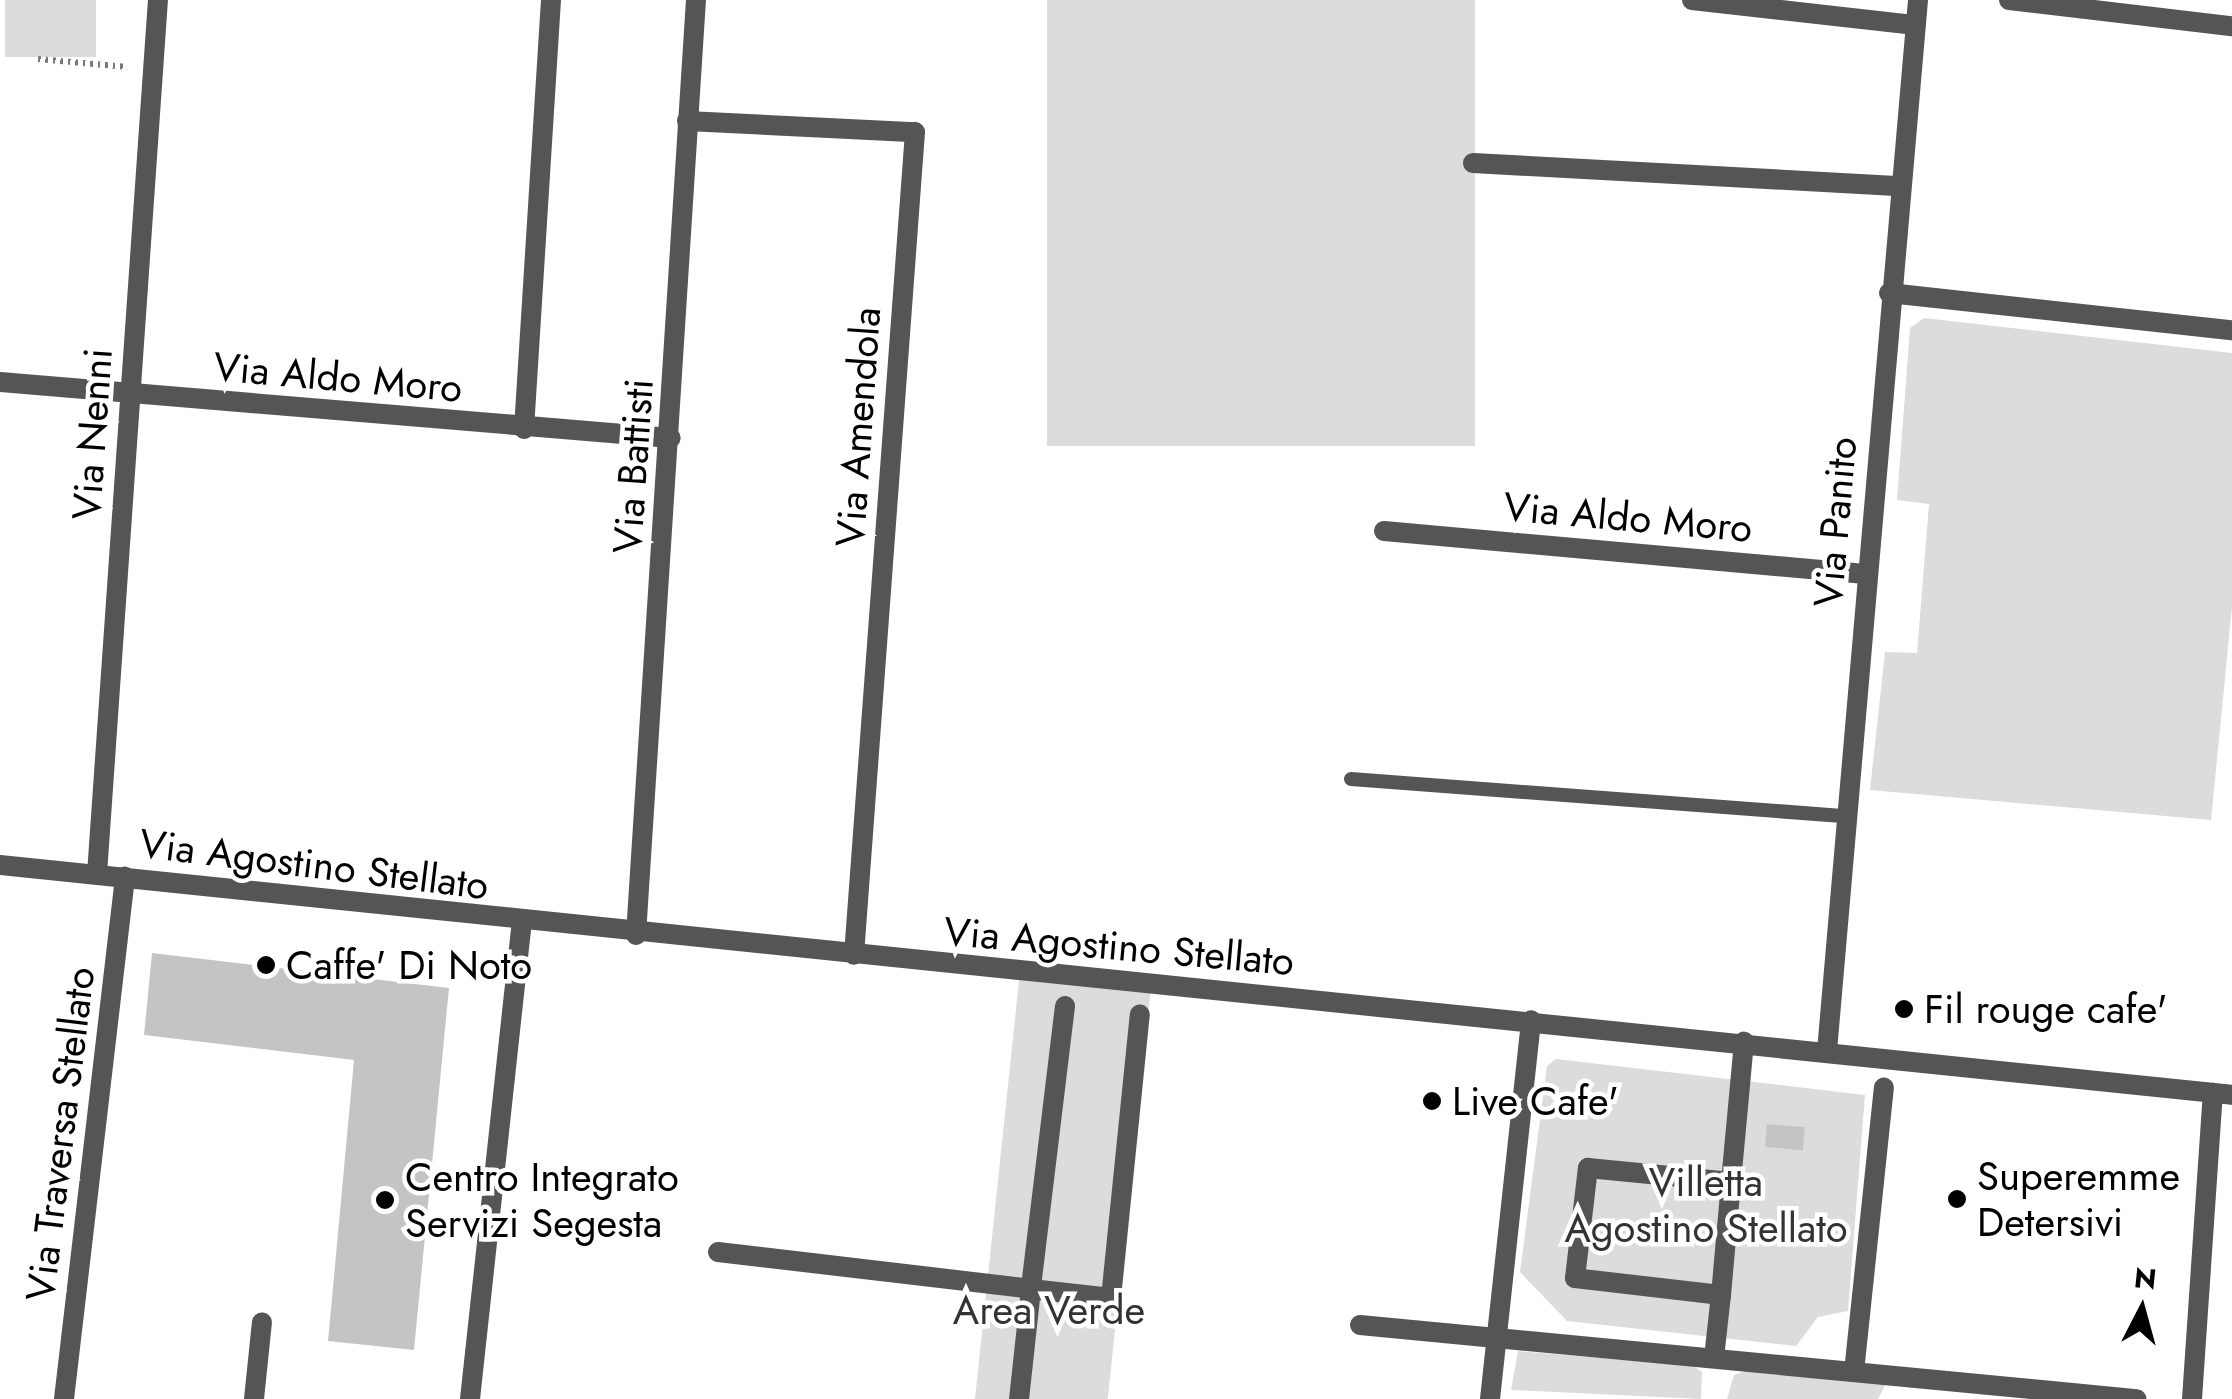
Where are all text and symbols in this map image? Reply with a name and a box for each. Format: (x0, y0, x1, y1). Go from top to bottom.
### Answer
street label: Via Amendola (826, 305, 890, 549)
street label: Via Aldo Moro (212, 342, 464, 412)
street label: Via Nenni (62, 347, 122, 521)
street label: Via Battisti (603, 377, 663, 555)
street label: Via Panito (1804, 435, 1866, 609)
street label: Via Aldo Moro (1502, 482, 1754, 552)
street label: Via Agostino Stellato (137, 819, 491, 909)
street label: Via Agostino Stellato (942, 907, 1296, 985)
place label: Caffe' Di Noto (286, 941, 532, 989)
marker: Caffe' Di Noto (255, 954, 277, 976)
street label: Via Traversa Stellato (16, 964, 104, 1304)
place label: Fil rouge cafe' (1924, 985, 2168, 1033)
marker: Fil rouge cafe' (1893, 998, 1915, 1020)
place label: Live Cafe' (1452, 1077, 1619, 1125)
marker: Live Cafe' (1421, 1090, 1443, 1112)
place label: Superemme Detersivi (1977, 1152, 2180, 1246)
place label: Centro Integrato Servizi Segesta (405, 1153, 679, 1247)
park label: Villetta Agostino Stellato (1564, 1158, 1848, 1252)
marker: Superemme Detersivi (1946, 1188, 1968, 1210)
marker: Centro Integrato Servizi Segesta (374, 1189, 396, 1211)
text: N (2132, 1257, 2158, 1300)
north arrow (2092, 1259, 2192, 1359)
park label: Area Verde (953, 1286, 1145, 1334)

